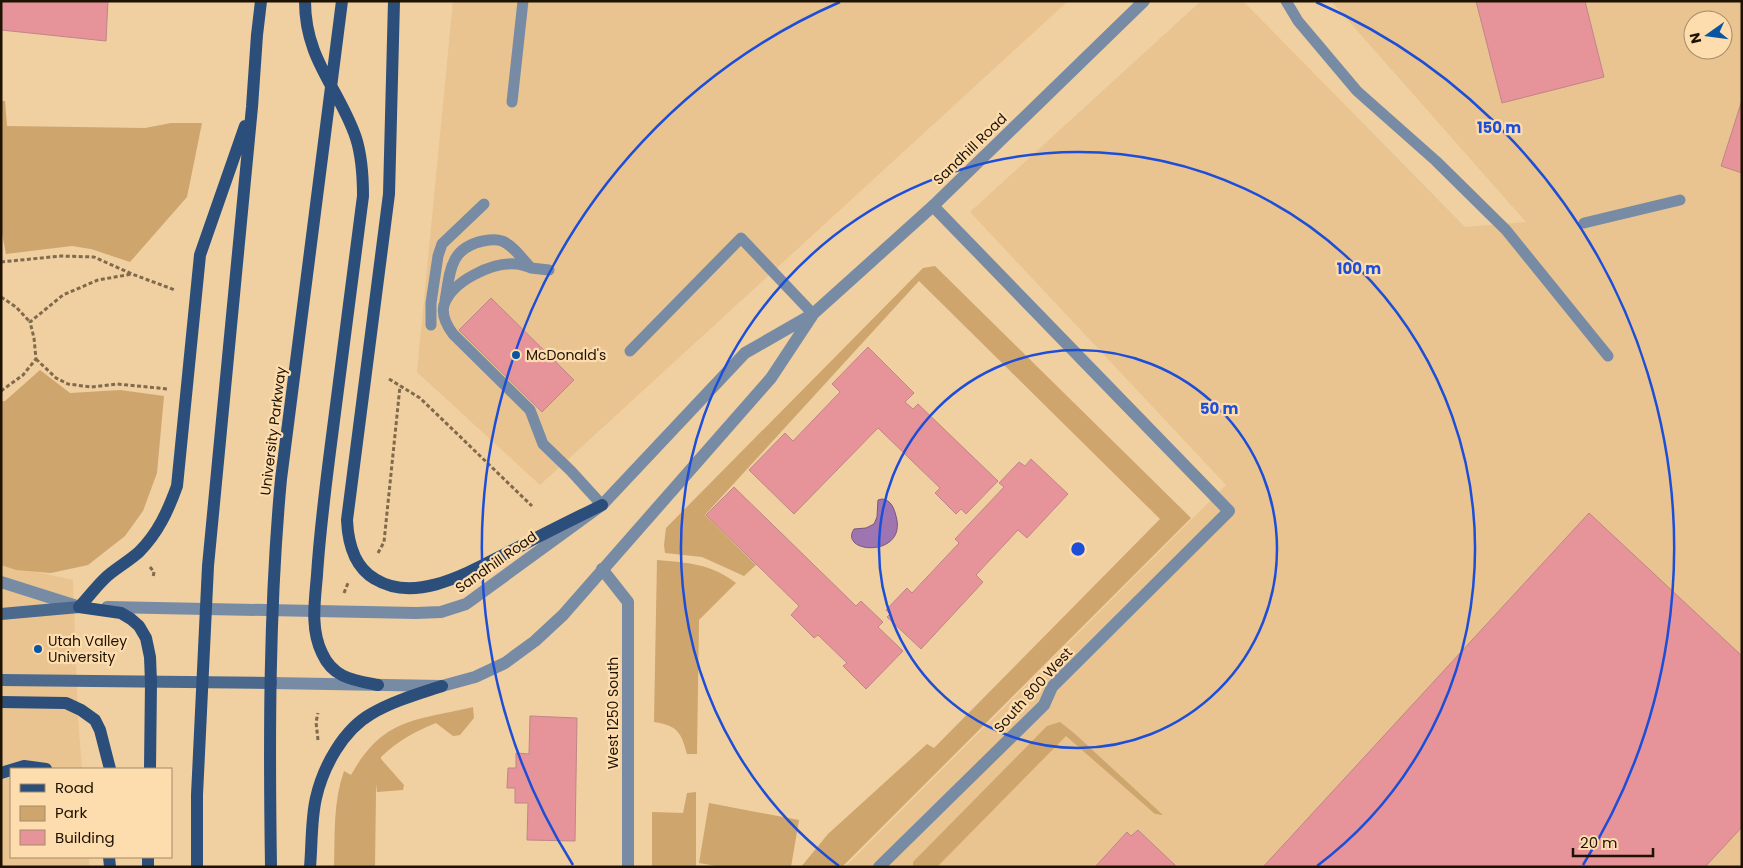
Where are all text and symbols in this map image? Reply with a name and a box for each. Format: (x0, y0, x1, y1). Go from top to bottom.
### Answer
north arrow (1683, 10, 1733, 60)
text: N (1684, 31, 1706, 46)
street label: Sandhill Road (929, 109, 1011, 189)
text: 150 m (1477, 117, 1521, 138)
text: 100 m (1337, 258, 1381, 279)
place label: McDonald's (526, 345, 606, 365)
marker: McDonald's (510, 349, 522, 361)
street label: University Parkway (255, 365, 291, 497)
text: 50 m (1200, 398, 1238, 419)
street label: Sandhill Road (451, 526, 541, 598)
centre of rings (1069, 540, 1087, 558)
place label: Utah Valley University (48, 631, 127, 667)
marker: Utah Valley University (32, 643, 44, 655)
street label: South 800 West (989, 643, 1077, 737)
street label: West 1250 South (603, 657, 623, 769)
legend (10, 768, 172, 858)
text: Road (55, 777, 94, 798)
text: Park (55, 802, 87, 823)
scale bar (1573, 826, 1653, 858)
text: Building (55, 827, 115, 848)
text: 20 m (1580, 832, 1618, 853)

